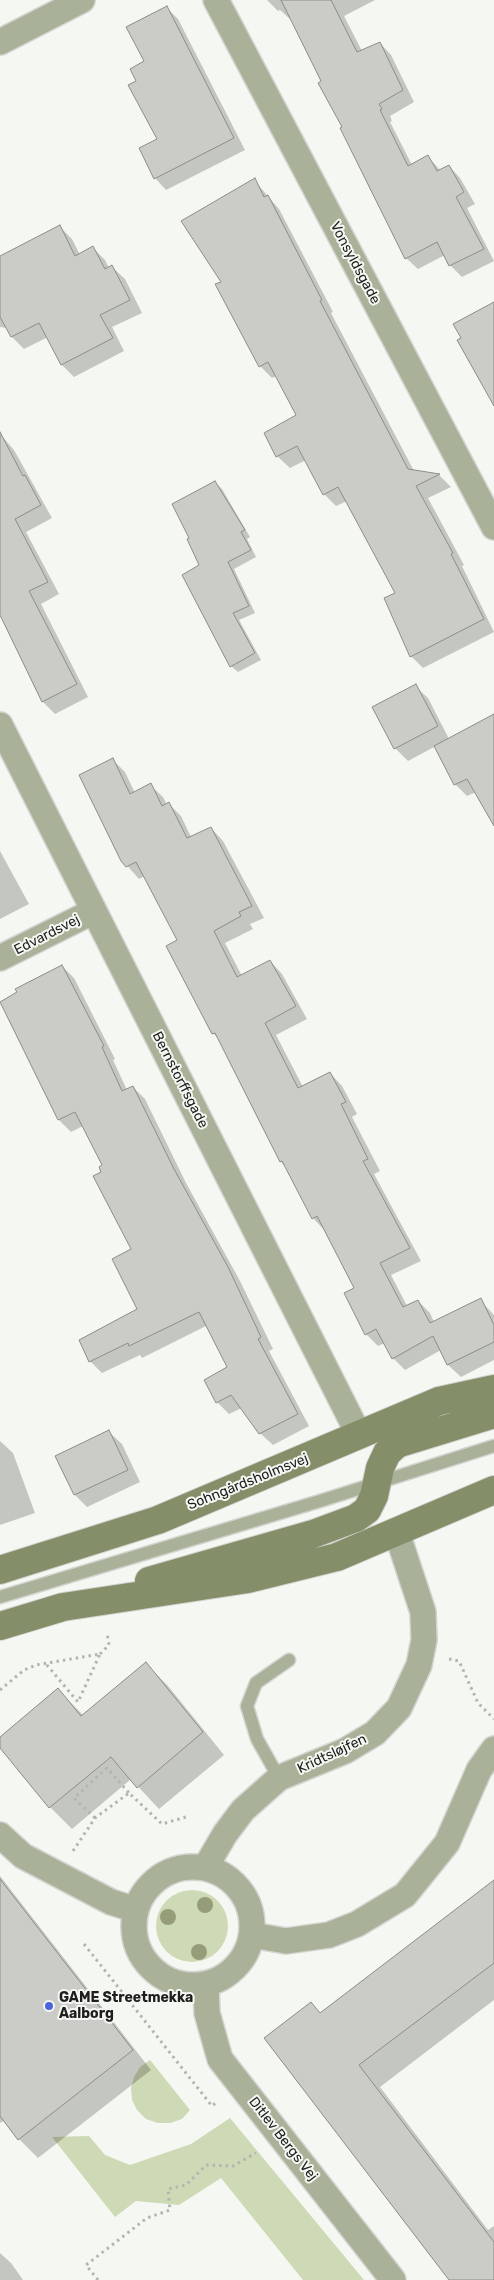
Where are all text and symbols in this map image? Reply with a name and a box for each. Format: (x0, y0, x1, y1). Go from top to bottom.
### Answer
street label: Vonsyldsgade (326, 219, 384, 307)
street label: Edvardsvej (11, 911, 83, 959)
street label: Bernstorffsgade (148, 1029, 212, 1131)
street label: Sohngårdsholmsvej (185, 1450, 311, 1514)
street label: Kridtsløjfen (295, 1731, 369, 1777)
place label: GAME Streetmekka Aalborg (59, 1990, 193, 2022)
marker: GAME Streetmekka Aalborg (43, 2000, 55, 2012)
street label: Ditlev Bergs Vej (245, 2094, 321, 2184)

